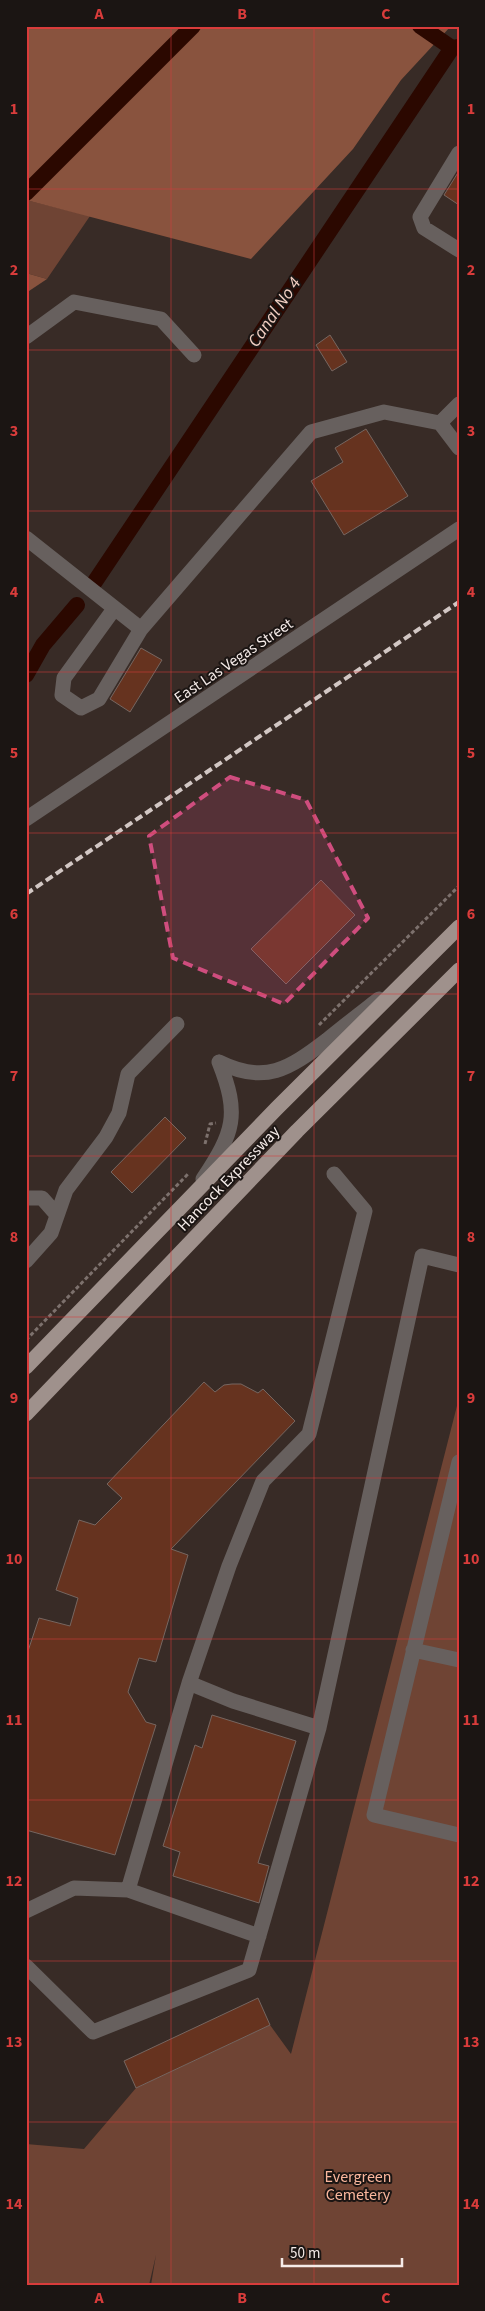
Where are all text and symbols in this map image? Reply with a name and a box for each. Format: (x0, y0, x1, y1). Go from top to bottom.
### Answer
text: A (93, 3, 104, 25)
text: B (237, 3, 247, 25)
text: C (381, 3, 391, 25)
text: 1 (10, 98, 18, 120)
text: 1 (467, 98, 475, 120)
text: 2 (10, 259, 18, 281)
text: 2 (467, 259, 475, 281)
water label: Canal No 4 (242, 272, 307, 352)
text: 3 (10, 420, 18, 442)
text: 3 (467, 420, 475, 442)
text: 4 (10, 581, 19, 603)
text: 4 (467, 581, 476, 603)
street label: East Las Vegas Street (170, 613, 298, 709)
text: 5 (10, 742, 18, 764)
text: 5 (467, 742, 475, 764)
text: 6 (10, 903, 18, 925)
text: 6 (467, 903, 475, 925)
text: 7 (10, 1065, 18, 1087)
text: 7 (467, 1065, 475, 1087)
street label: Hancock Expressway (173, 1121, 285, 1236)
text: 8 (10, 1226, 18, 1248)
text: 8 (467, 1226, 475, 1248)
text: 9 (10, 1387, 18, 1409)
text: 9 (467, 1387, 475, 1409)
text: 10 (6, 1548, 22, 1570)
text: 10 (463, 1548, 479, 1570)
text: 11 (6, 1709, 22, 1731)
text: 11 (463, 1709, 479, 1731)
text: 12 (6, 1870, 22, 1892)
text: 12 (463, 1870, 479, 1892)
text: 13 (6, 2031, 22, 2053)
text: 13 (463, 2031, 479, 2053)
park label: Evergreen Cemetery (324, 2166, 392, 2206)
text: 14 (6, 2193, 23, 2215)
text: 14 (463, 2193, 480, 2215)
scale bar (282, 2236, 402, 2268)
text: 50 m (290, 2243, 320, 2264)
text: A (93, 2287, 104, 2309)
text: B (237, 2287, 247, 2309)
text: C (381, 2287, 391, 2309)

